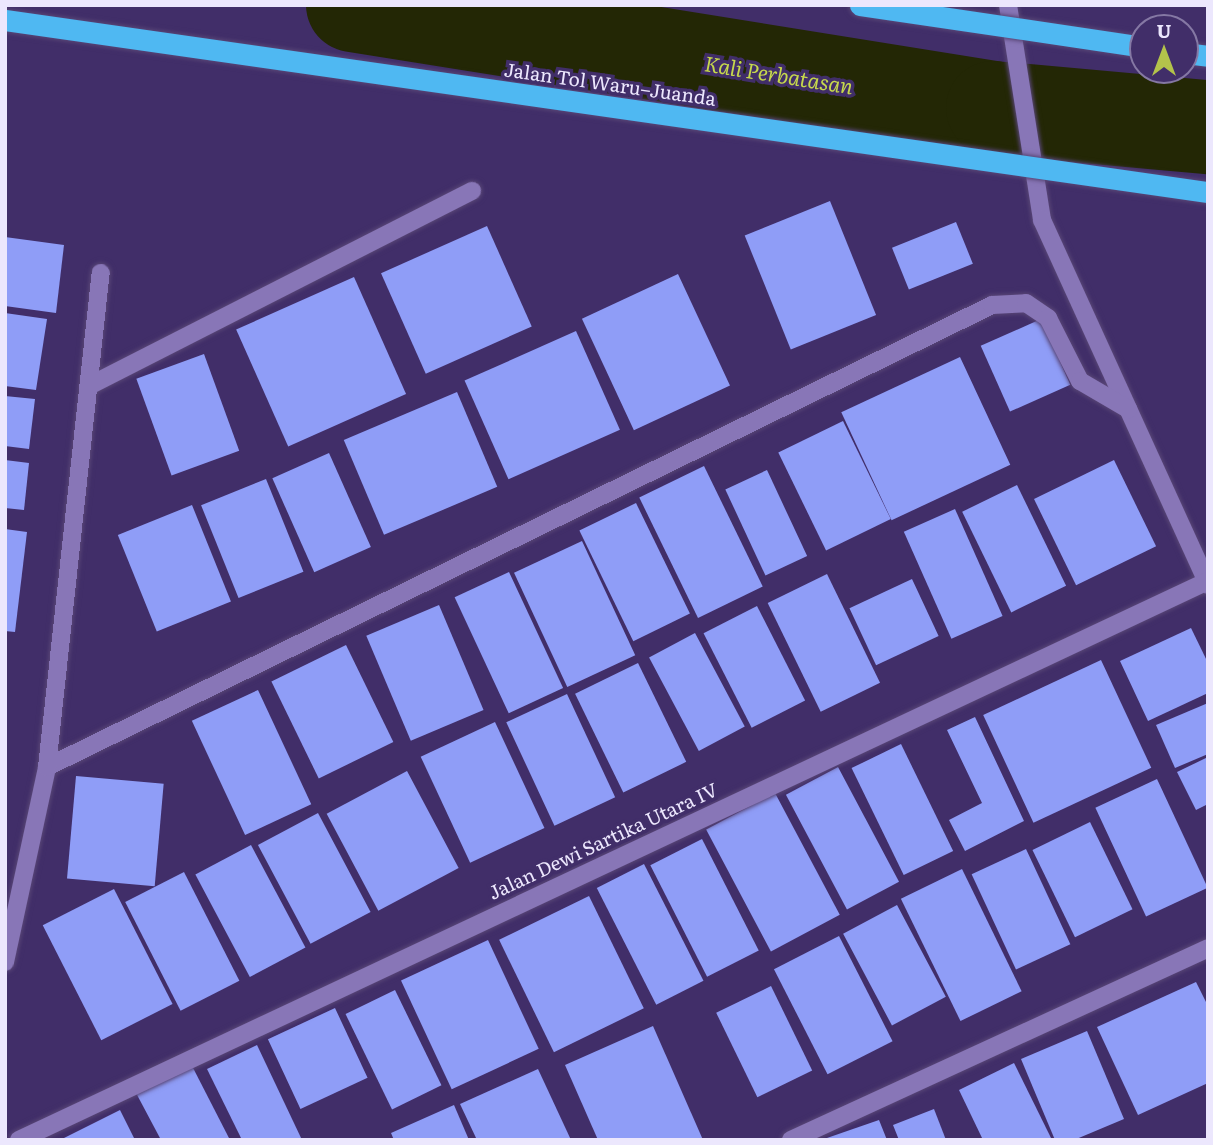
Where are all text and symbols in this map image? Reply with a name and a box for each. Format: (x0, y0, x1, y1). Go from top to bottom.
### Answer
north arrow (1129, 14, 1199, 84)
text: U (1157, 16, 1171, 44)
water label: Kali Perbatasan (703, 50, 855, 98)
street label: Jalan Tol Waru–Juanda (503, 58, 717, 110)
street label: Jalan Dewi Sartika Utara IV (485, 778, 721, 904)

